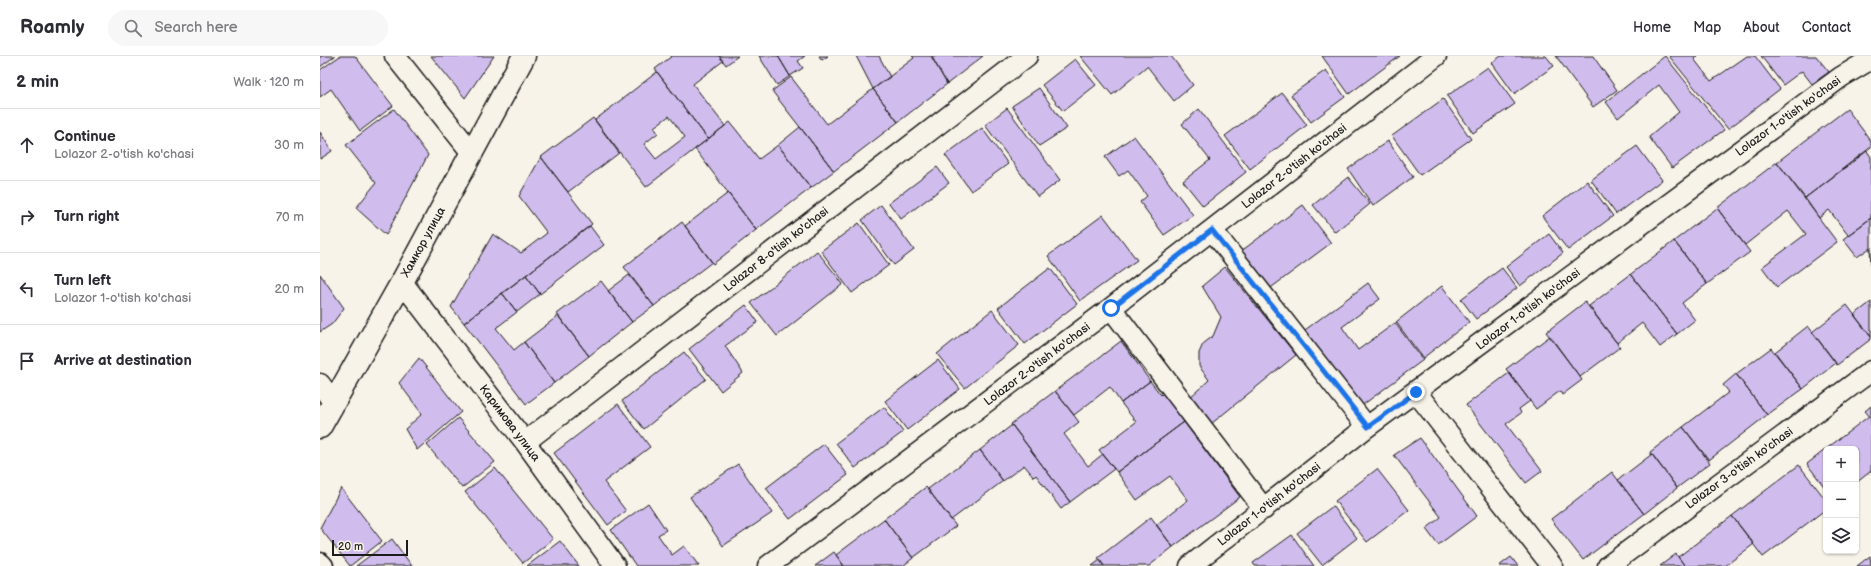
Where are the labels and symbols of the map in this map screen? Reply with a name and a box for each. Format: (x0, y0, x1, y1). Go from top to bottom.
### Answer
street label: Lolazor 1-o'tish ko'chasi (1733, 73, 1844, 160)
street label: Lolazor 2-o'tish ko'chasi (1239, 121, 1350, 212)
street label: Lolazor 8-o'tish ko'chasi (721, 204, 832, 295)
street label: Хамкор улица (398, 205, 449, 280)
street label: Lolazor 1-o'tish ko'chasi (1473, 265, 1584, 354)
route start (1102, 299, 1120, 317)
street label: Lolazor 2-o'tish ko'chasi (981, 319, 1094, 409)
street label: Каримова улица (476, 382, 543, 465)
route end (1407, 383, 1425, 401)
street label: Lolazor 3-o'tish ko'chasi (1682, 424, 1796, 513)
street label: Lolazor 1-o'tish ko'chasi (1215, 459, 1324, 549)
scale bar (332, 538, 408, 557)

